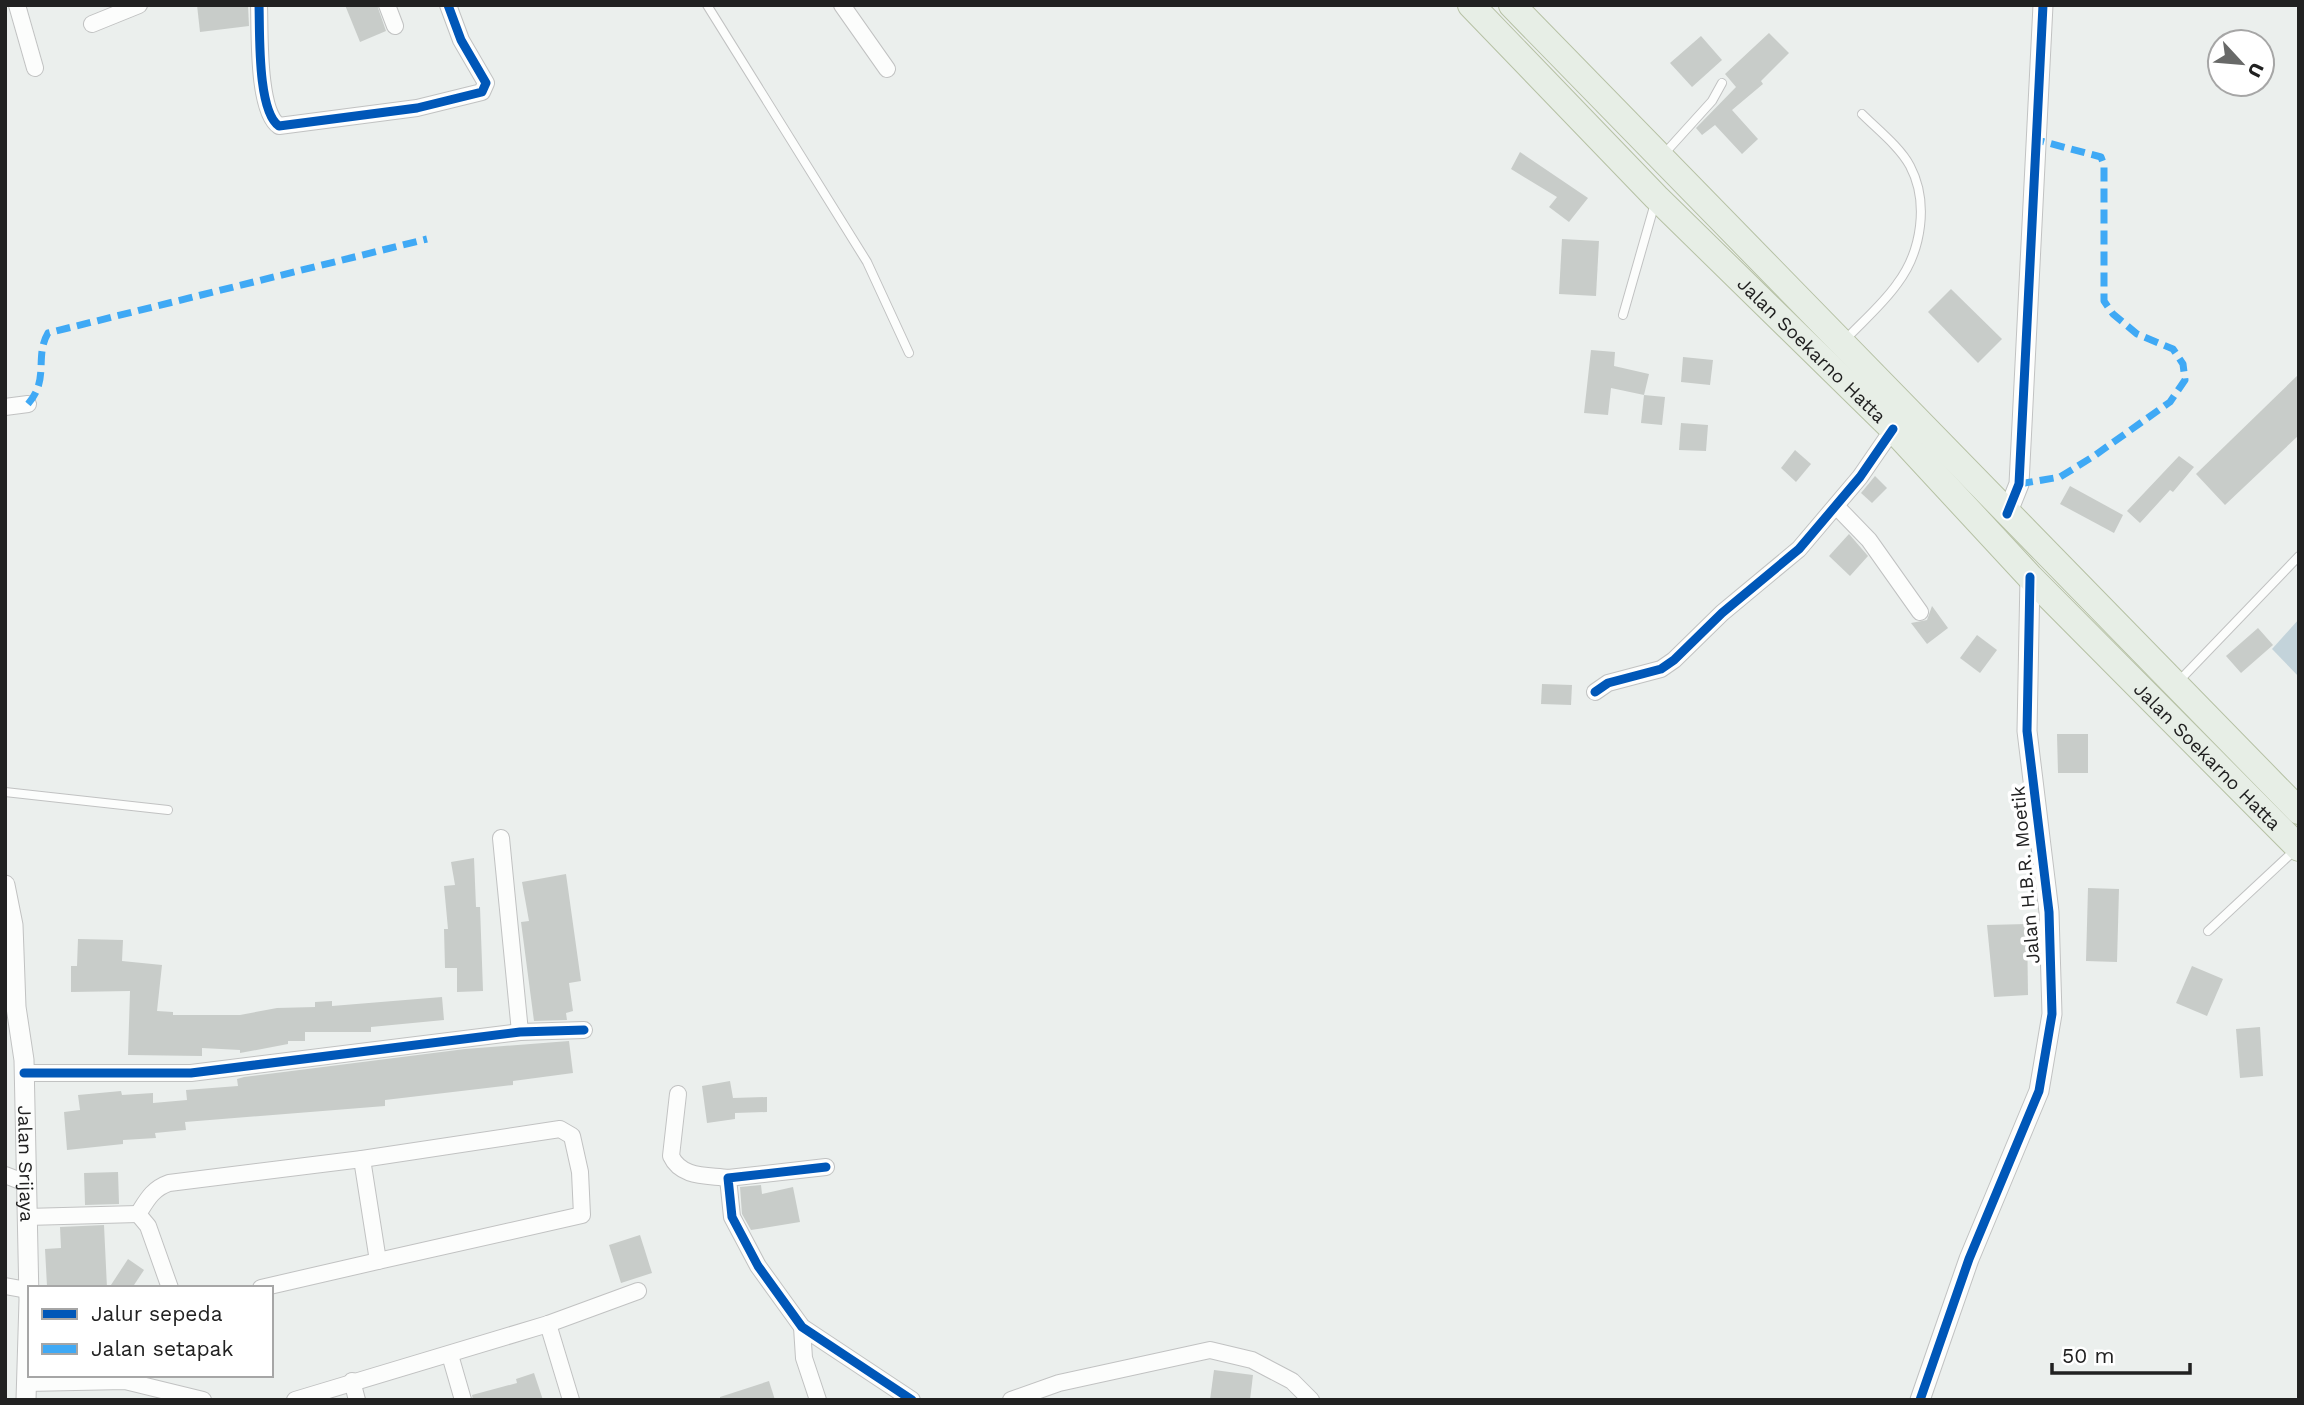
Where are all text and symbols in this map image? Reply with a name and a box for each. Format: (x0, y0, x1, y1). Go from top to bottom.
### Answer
north arrow (2206, 28, 2276, 98)
text: U (2243, 59, 2269, 81)
street label: Jalan Soekarno Hatta (1733, 272, 1891, 428)
street label: Jalan Soekarno Hatta (2129, 677, 2286, 835)
street label: Jalan H.B.R. Moetik (2006, 785, 2045, 965)
street label: Jalan Srijaya (13, 1105, 38, 1222)
legend (28, 1286, 273, 1377)
text: Jalur sepeda (91, 1301, 223, 1326)
scale bar (2052, 1332, 2190, 1376)
text: Jalan setapak (91, 1336, 233, 1361)
text: 50 m (2062, 1343, 2114, 1368)

